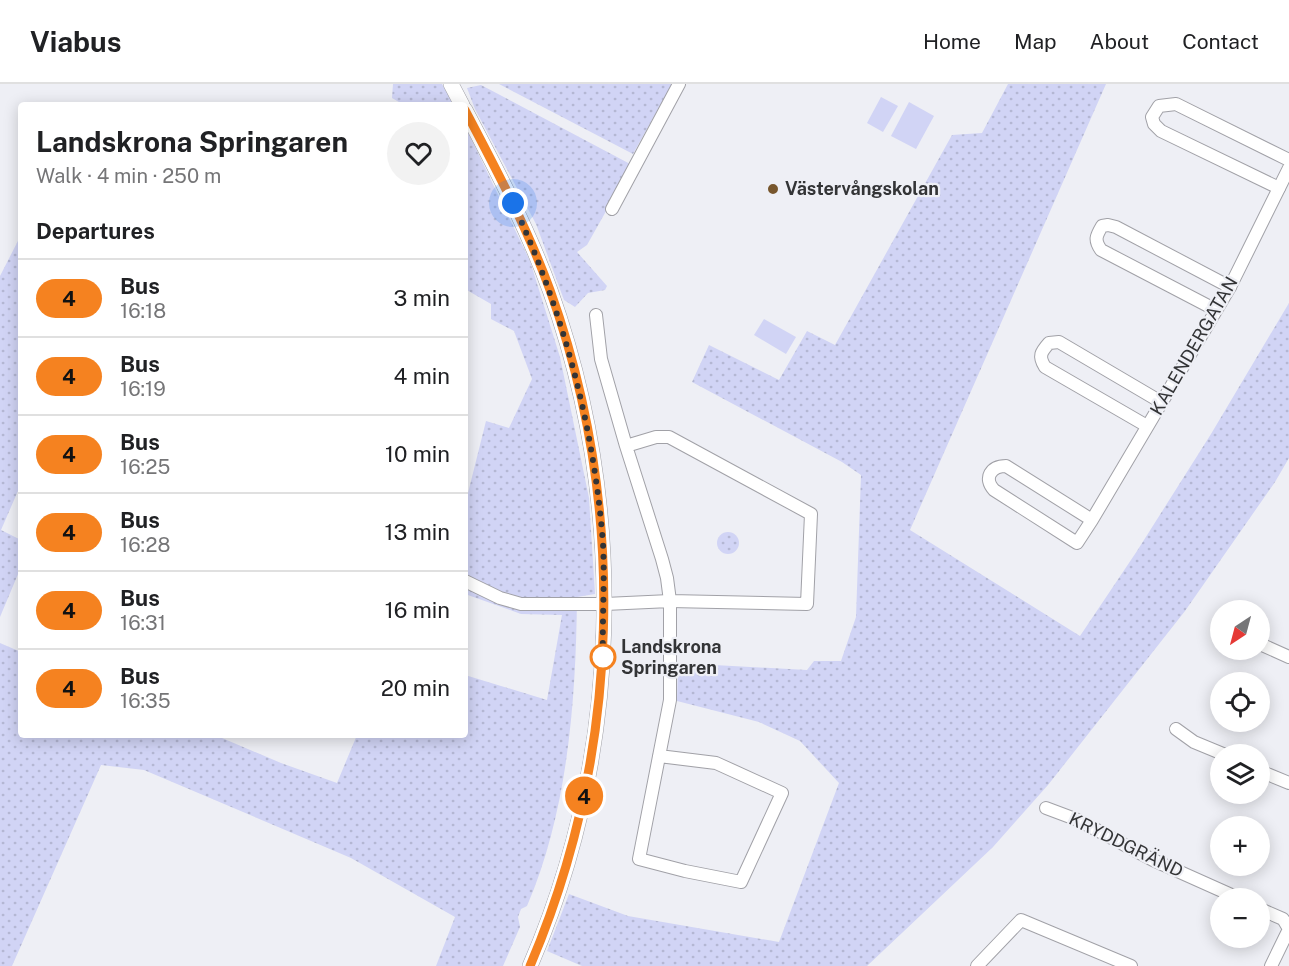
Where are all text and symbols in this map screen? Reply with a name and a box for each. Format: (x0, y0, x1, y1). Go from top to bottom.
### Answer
text: Viabus (30, 25, 121, 58)
text: Home (923, 29, 981, 54)
text: Map (1014, 29, 1057, 54)
text: About (1090, 29, 1149, 54)
text: Contact (1182, 29, 1259, 54)
button: heart (387, 122, 450, 185)
text: Landskrona Springaren (36, 125, 348, 158)
text: Walk · 4 min · 250 m (36, 164, 221, 188)
place label: Västervångskolan (785, 178, 939, 199)
marker: Västervångskolan (766, 182, 780, 196)
your location (498, 188, 528, 218)
text: Departures (36, 218, 155, 244)
text: Bus (120, 273, 160, 299)
street label: KALENDERGATAN (1145, 273, 1242, 419)
text: 3 min (393, 285, 450, 311)
text: 4 (62, 286, 76, 311)
text: 16:18 (120, 299, 166, 323)
text: Bus (120, 351, 160, 377)
text: 4 min (394, 363, 450, 389)
text: 4 (62, 364, 76, 389)
text: 16:19 (120, 377, 166, 401)
text: Bus (120, 429, 160, 455)
text: 10 min (385, 441, 450, 467)
text: 4 (62, 442, 76, 467)
text: 16:25 (120, 455, 170, 479)
text: Bus (120, 507, 160, 533)
text: 13 min (385, 519, 450, 545)
text: 4 (62, 520, 76, 545)
text: 16:28 (120, 533, 170, 557)
text: Bus (120, 585, 160, 611)
text: 16 min (385, 597, 450, 623)
text: 4 (62, 598, 76, 623)
north arrow (1210, 600, 1270, 660)
map controls (1210, 600, 1270, 948)
text: 16:31 (120, 611, 166, 635)
place label: Landskrona Springaren (621, 636, 722, 678)
marker: Landskrona Springaren (590, 644, 616, 670)
text: Bus (120, 663, 160, 689)
button: locate (1210, 672, 1270, 732)
text: 20 min (381, 675, 450, 701)
text: 4 (62, 676, 76, 701)
text: 16:35 (120, 689, 171, 713)
button: layers (1210, 744, 1270, 804)
line badge: 4 (564, 776, 604, 816)
text: 4 (577, 784, 591, 809)
street label: KRYDDGRÄND (1066, 807, 1187, 881)
button: + (1210, 816, 1270, 876)
button: − (1210, 888, 1270, 948)

